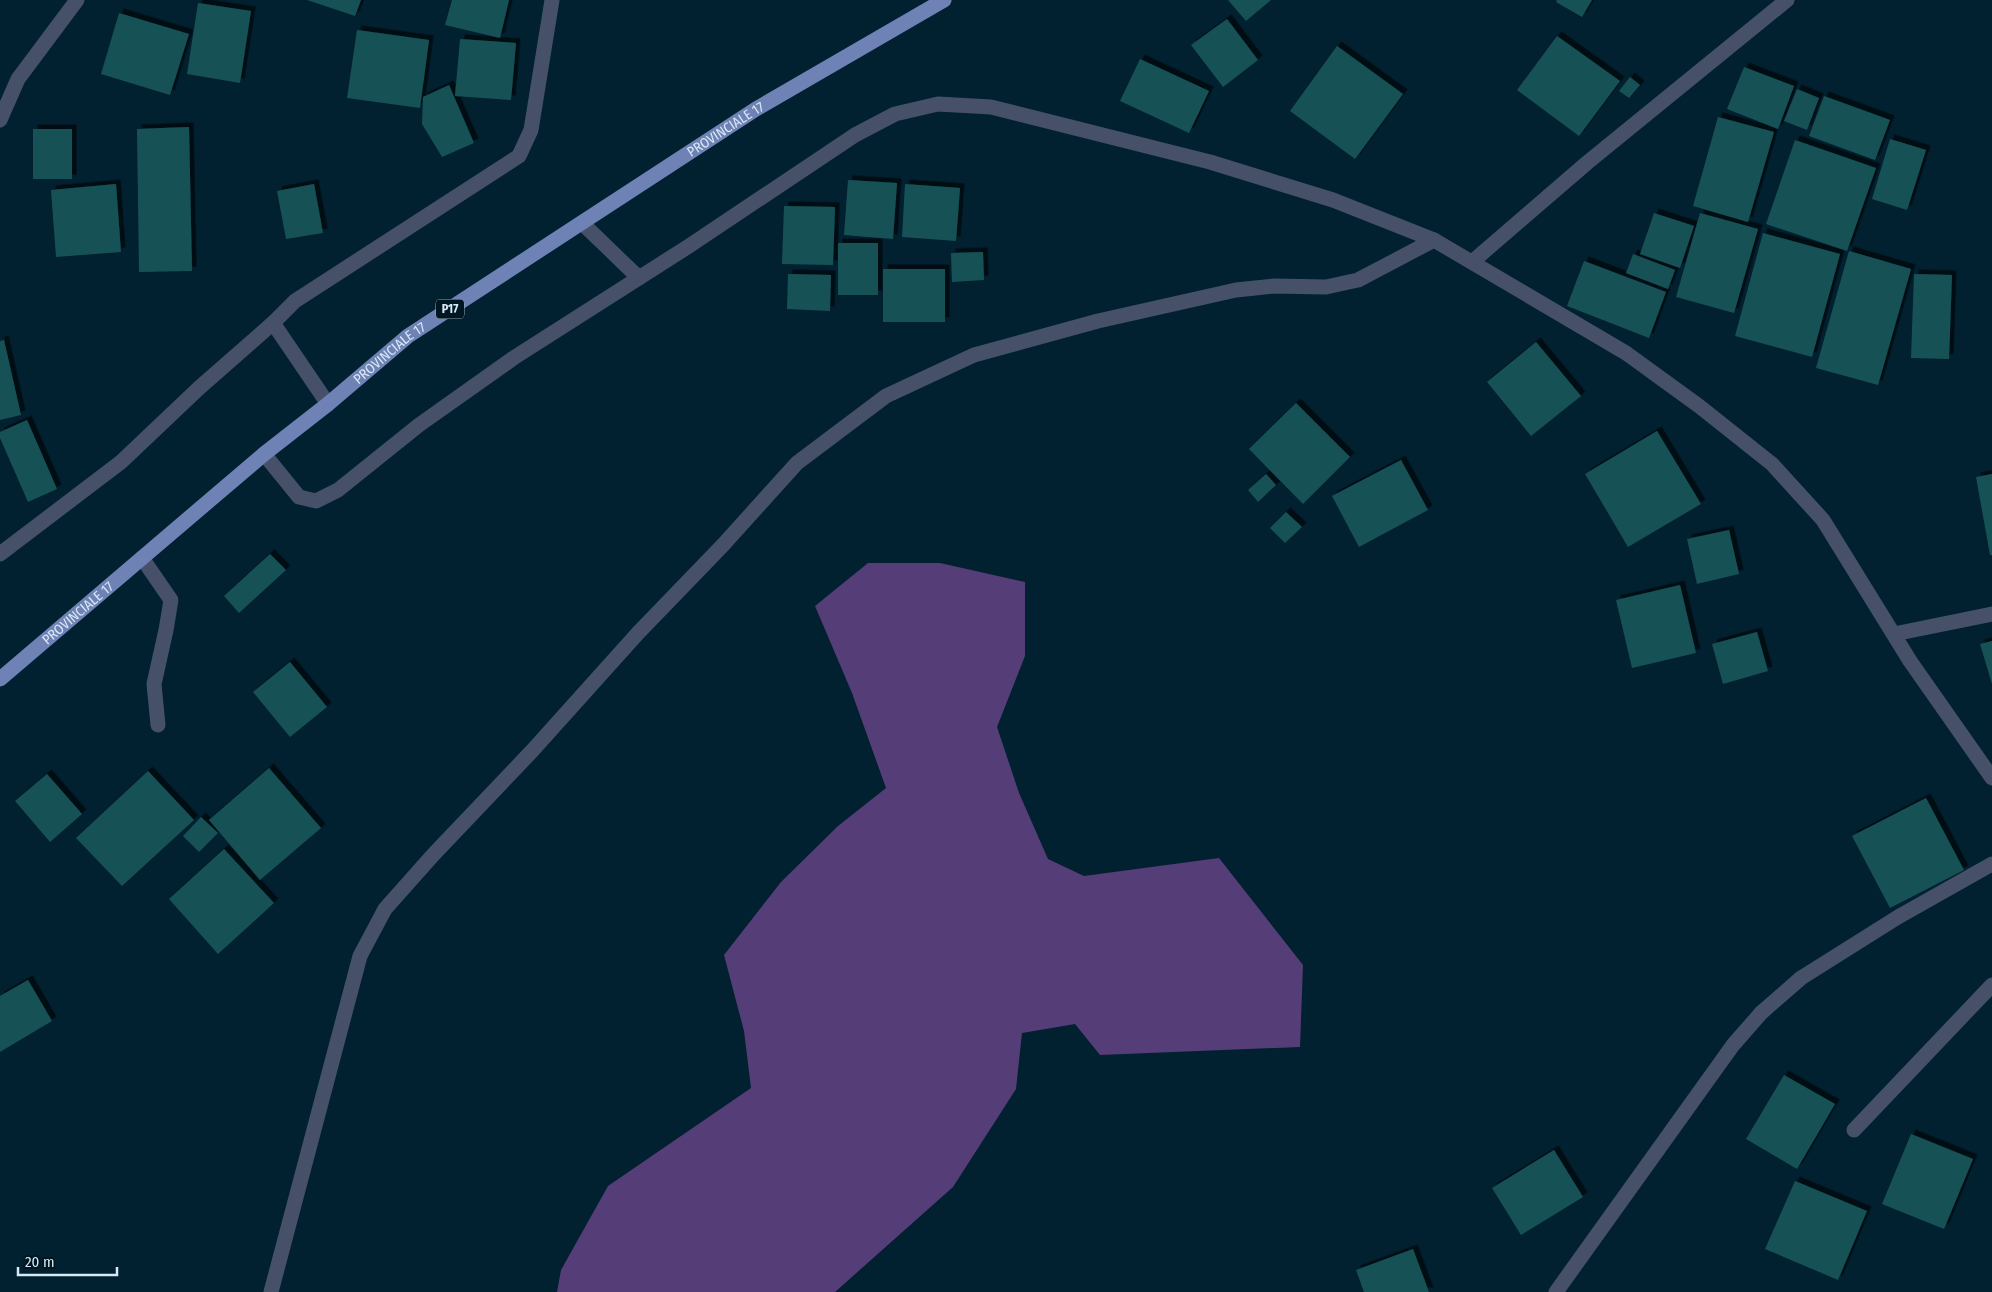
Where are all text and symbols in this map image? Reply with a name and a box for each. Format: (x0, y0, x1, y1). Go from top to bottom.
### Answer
street label: PROVINCIALE 17 (684, 98, 767, 160)
road number: P17 (436, 300, 464, 318)
street label: PROVINCIALE 17 (350, 318, 429, 387)
street label: PROVINCIALE 17 (39, 578, 117, 648)
scale bar (18, 1244, 116, 1276)
text: 20 m (25, 1253, 55, 1271)

